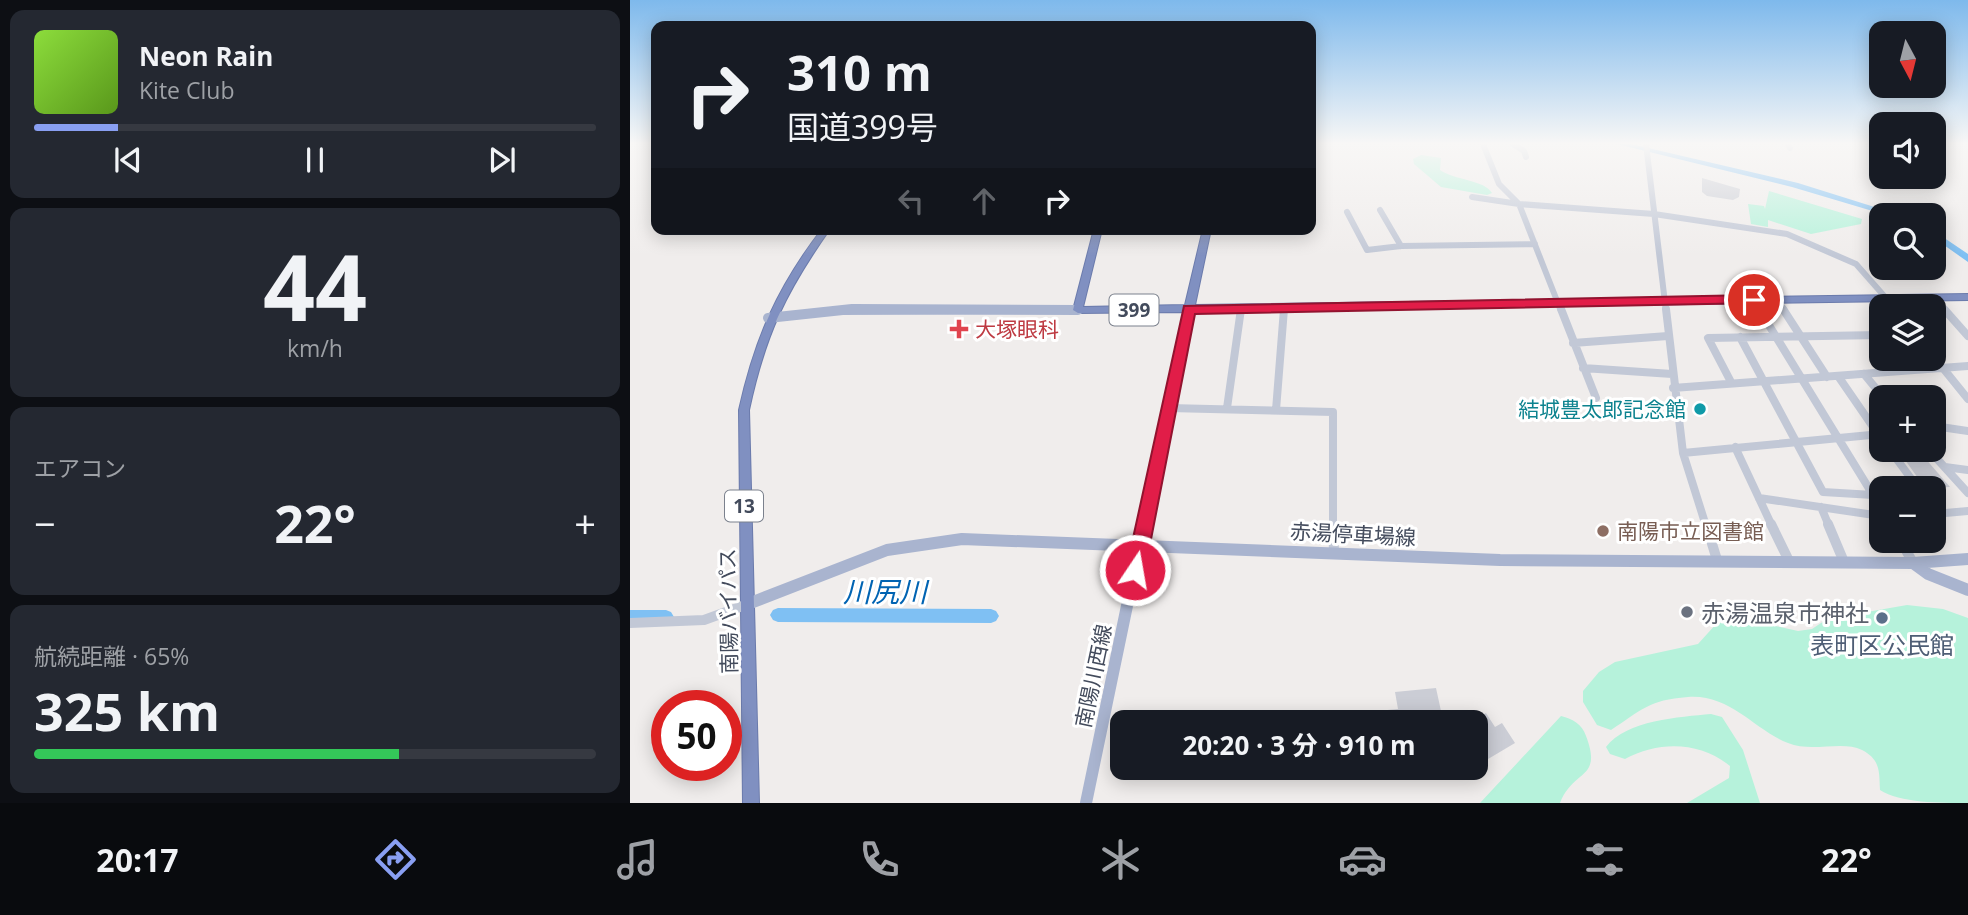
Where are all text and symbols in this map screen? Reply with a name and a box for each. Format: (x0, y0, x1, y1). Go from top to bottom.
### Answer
north arrow (1869, 21, 1946, 98)
map controls (1869, 21, 1946, 553)
text: Neon Rain (139, 38, 273, 74)
text: 310 m (787, 39, 932, 105)
icon: right (672, 49, 763, 140)
text: Kite Club (139, 74, 234, 106)
text: 国道399号 (787, 105, 938, 148)
button: sound (1869, 112, 1946, 189)
icon: previous (109, 141, 147, 179)
icon: pause (296, 141, 334, 179)
icon: next (483, 141, 521, 179)
icon: left (892, 182, 930, 220)
icon: ahead (965, 182, 1003, 220)
icon: right (1038, 182, 1076, 220)
button: search (1869, 203, 1946, 280)
text: 44 (263, 224, 367, 348)
pin (1724, 270, 1784, 330)
icon: arrive (1735, 281, 1773, 319)
road number: 399 (1110, 294, 1158, 326)
button: layers (1869, 294, 1946, 371)
place label: 大塚眼科 (975, 315, 1059, 343)
marker: 大塚眼科 (949, 319, 969, 339)
text: km/h (287, 332, 343, 364)
button: + (1869, 385, 1946, 462)
place label: 結城豊太郎記念館 (1518, 395, 1686, 423)
marker: 結城豊太郎記念館 (1692, 401, 1708, 417)
text: エアコン (34, 452, 126, 484)
button: − (1869, 476, 1946, 553)
text: 22° (274, 487, 356, 558)
road number: 13 (725, 491, 763, 522)
text: − (34, 497, 56, 549)
text: + (574, 497, 596, 549)
street label: 赤湯停車場線 (1289, 517, 1417, 551)
place label: 南陽市立図書館 (1617, 517, 1764, 545)
marker: 南陽市立図書館 (1595, 523, 1611, 539)
position arrow (1098, 533, 1172, 607)
street label: 南陽バイパス (713, 548, 743, 674)
water label: 川尻川 (843, 572, 930, 610)
place label: 赤湯温泉市神社 (1701, 596, 1869, 629)
marker: 赤湯温泉市神社 (1679, 604, 1695, 620)
marker: 表町区公民館 (1874, 610, 1890, 626)
street label: 南陽川西線 (1068, 622, 1118, 730)
place label: 表町区公民館 (1810, 628, 1954, 661)
text: 航続距離 · 65% (34, 640, 189, 672)
text: 325 km (34, 675, 220, 746)
speed limit sign: 50 (651, 690, 742, 781)
text: 20:20 · 3 分 · 910 m (1182, 727, 1416, 763)
icon: directions (371, 835, 420, 884)
icon: music (613, 835, 662, 884)
icon: phone (855, 835, 904, 884)
icon: climate (1096, 835, 1145, 884)
icon: car (1338, 835, 1387, 884)
icon: filters (1580, 835, 1629, 884)
text: 20:17 (96, 838, 179, 881)
text: 22° (1821, 838, 1872, 881)

